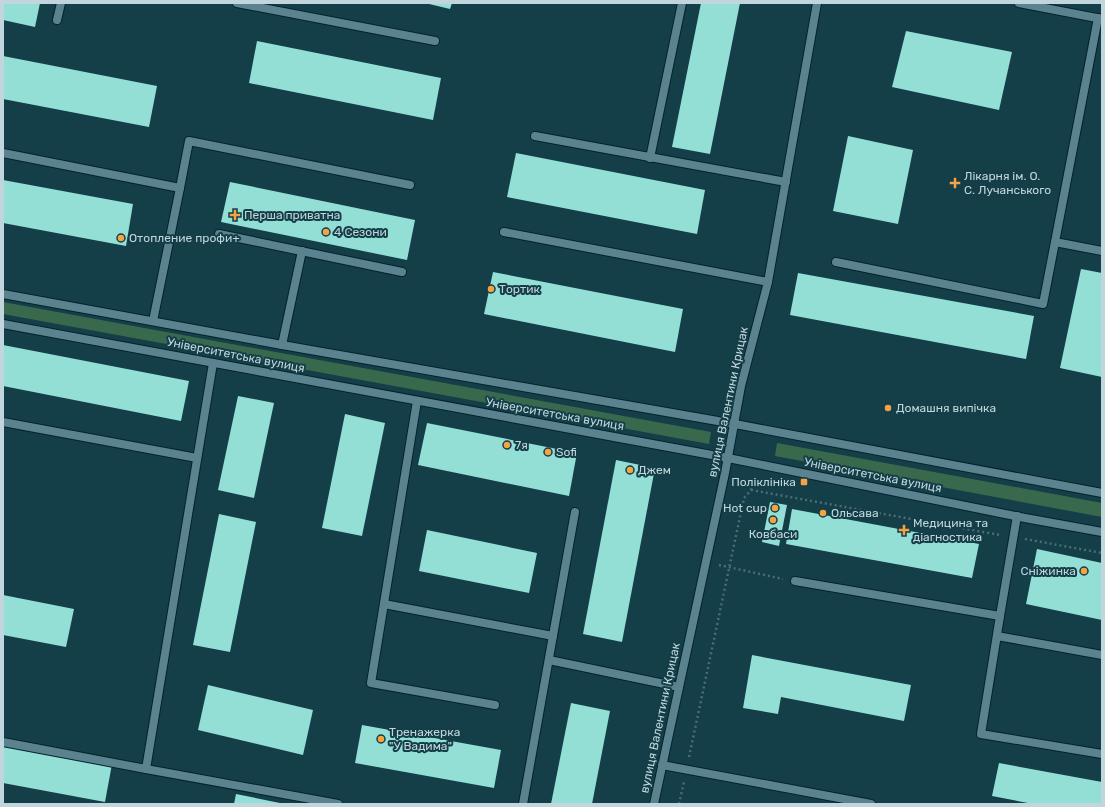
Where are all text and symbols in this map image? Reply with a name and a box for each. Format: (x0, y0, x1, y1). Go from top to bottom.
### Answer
place label: Лікарня ім. О. С. Лучанського (964, 169, 1051, 197)
marker: Лікарня ім. О. С. Лучанського (949, 177, 961, 189)
place label: Перша приватна (244, 208, 340, 222)
marker: Перша приватна (229, 209, 241, 221)
place label: 4 Сезони (334, 225, 387, 239)
marker: 4 Сезони (321, 227, 331, 237)
place label: Отопление профи+ (129, 231, 240, 245)
marker: Отопление профи+ (116, 233, 126, 243)
place label: Тортик (499, 282, 540, 296)
marker: Тортик (486, 284, 496, 294)
street label: вулиця Валентини Крицак (705, 325, 751, 478)
street label: Університетська вулиця (166, 335, 306, 375)
street label: Університетська вулиця (485, 395, 625, 433)
place label: Домашня випічка (896, 401, 996, 415)
marker: Домашня випічка (883, 403, 893, 413)
place label: 7я (515, 438, 528, 452)
marker: 7я (502, 440, 512, 450)
place label: Sofi (556, 445, 577, 459)
marker: Sofi (543, 447, 553, 457)
street label: Університетська вулиця (803, 455, 943, 495)
place label: Джем (638, 463, 671, 477)
marker: Джем (625, 465, 635, 475)
place label: Поліклініка (731, 475, 796, 489)
marker: Поліклініка (799, 477, 809, 487)
place label: Hot cup (723, 501, 767, 515)
marker: Hot cup (770, 503, 780, 513)
place label: Ольсава (831, 506, 879, 520)
marker: Ольсава (818, 508, 828, 518)
marker: Ковбаси (768, 515, 778, 525)
place label: Медицина та діагностика (913, 516, 988, 544)
marker: Медицина та діагностика (898, 524, 910, 536)
place label: Ковбаси (749, 527, 797, 541)
place label: Сніжинка (1021, 564, 1076, 578)
marker: Сніжинка (1079, 566, 1089, 576)
street label: вулиця Валентини Крицак (637, 641, 683, 794)
place label: Тренажерка "У Вадима" (389, 725, 460, 753)
marker: Тренажерка "У Вадима" (376, 734, 386, 744)

